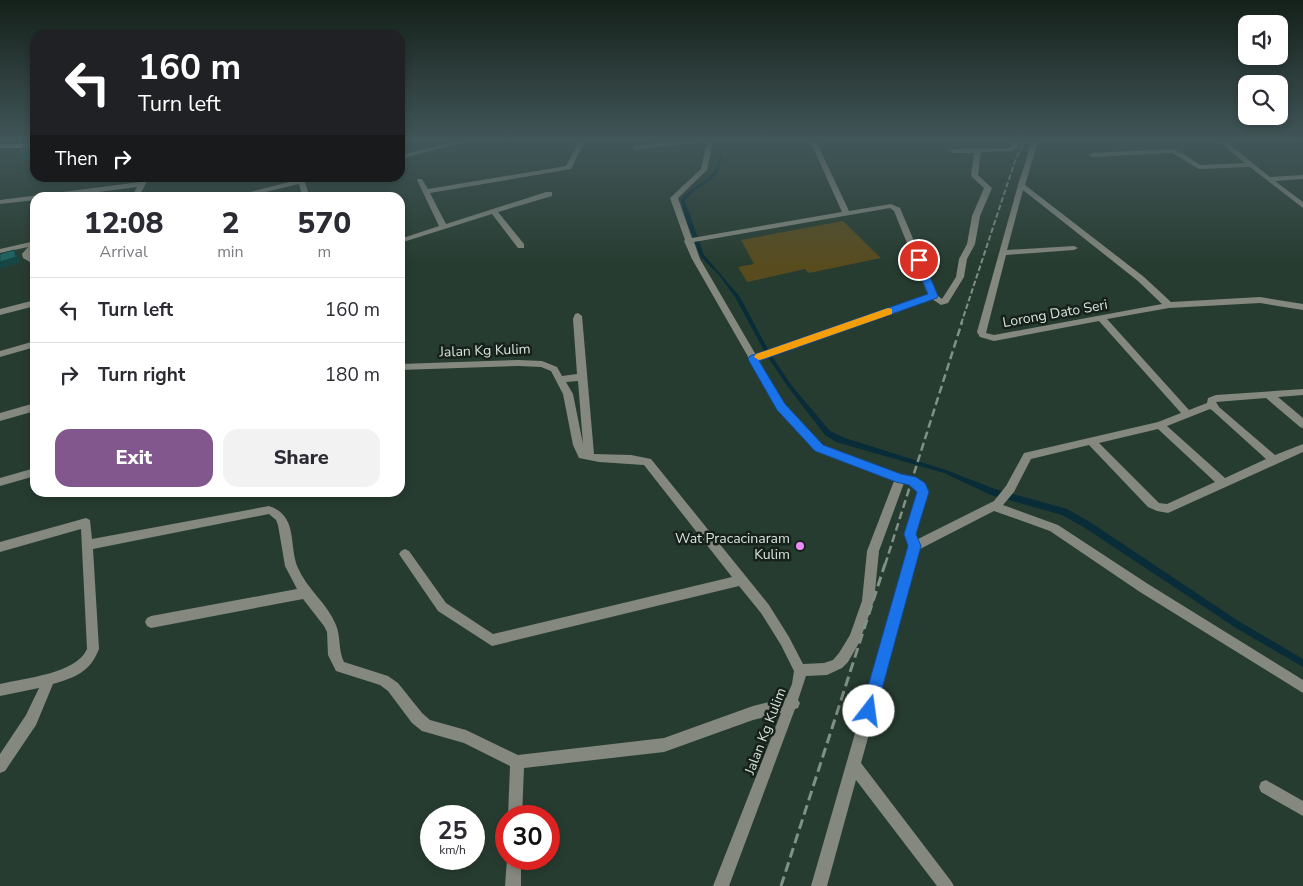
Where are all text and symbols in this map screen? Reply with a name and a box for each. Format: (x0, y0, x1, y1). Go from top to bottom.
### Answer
map controls (1238, 15, 1288, 125)
button: sound (1238, 15, 1288, 65)
text: 160 m (138, 44, 241, 91)
icon: left (55, 50, 120, 115)
button: search (1238, 75, 1288, 125)
text: Turn left (138, 89, 221, 119)
icon: right (108, 145, 136, 173)
text: Then (55, 146, 98, 172)
text: 12:08 (84, 203, 163, 244)
text: 2 (221, 203, 239, 244)
text: 570 (297, 203, 351, 244)
pin (898, 239, 940, 281)
text: Arrival (100, 241, 148, 263)
text: min (217, 241, 244, 263)
text: m (317, 241, 331, 263)
icon: arrive (905, 246, 933, 274)
street label: Lorong Dato Seri (1001, 295, 1109, 332)
icon: left (55, 296, 83, 324)
text: Turn left (98, 297, 173, 323)
text: 160 m (325, 297, 380, 323)
street label: Jalan Kg Kulim (438, 339, 531, 362)
icon: right (55, 361, 83, 389)
text: Turn right (98, 362, 185, 388)
text: 180 m (325, 362, 380, 388)
button: Exit (55, 429, 213, 487)
button: Share (223, 429, 380, 487)
place label: Wat Pracacinaram Kulim (675, 529, 790, 564)
marker: Wat Pracacinaram Kulim (794, 540, 806, 552)
position arrow (842, 684, 894, 736)
street label: Jalan Kg Kulim (740, 685, 791, 778)
speed limit sign: 30 (495, 805, 560, 870)
text: 25 (437, 814, 468, 848)
text: km/h (439, 842, 466, 858)

